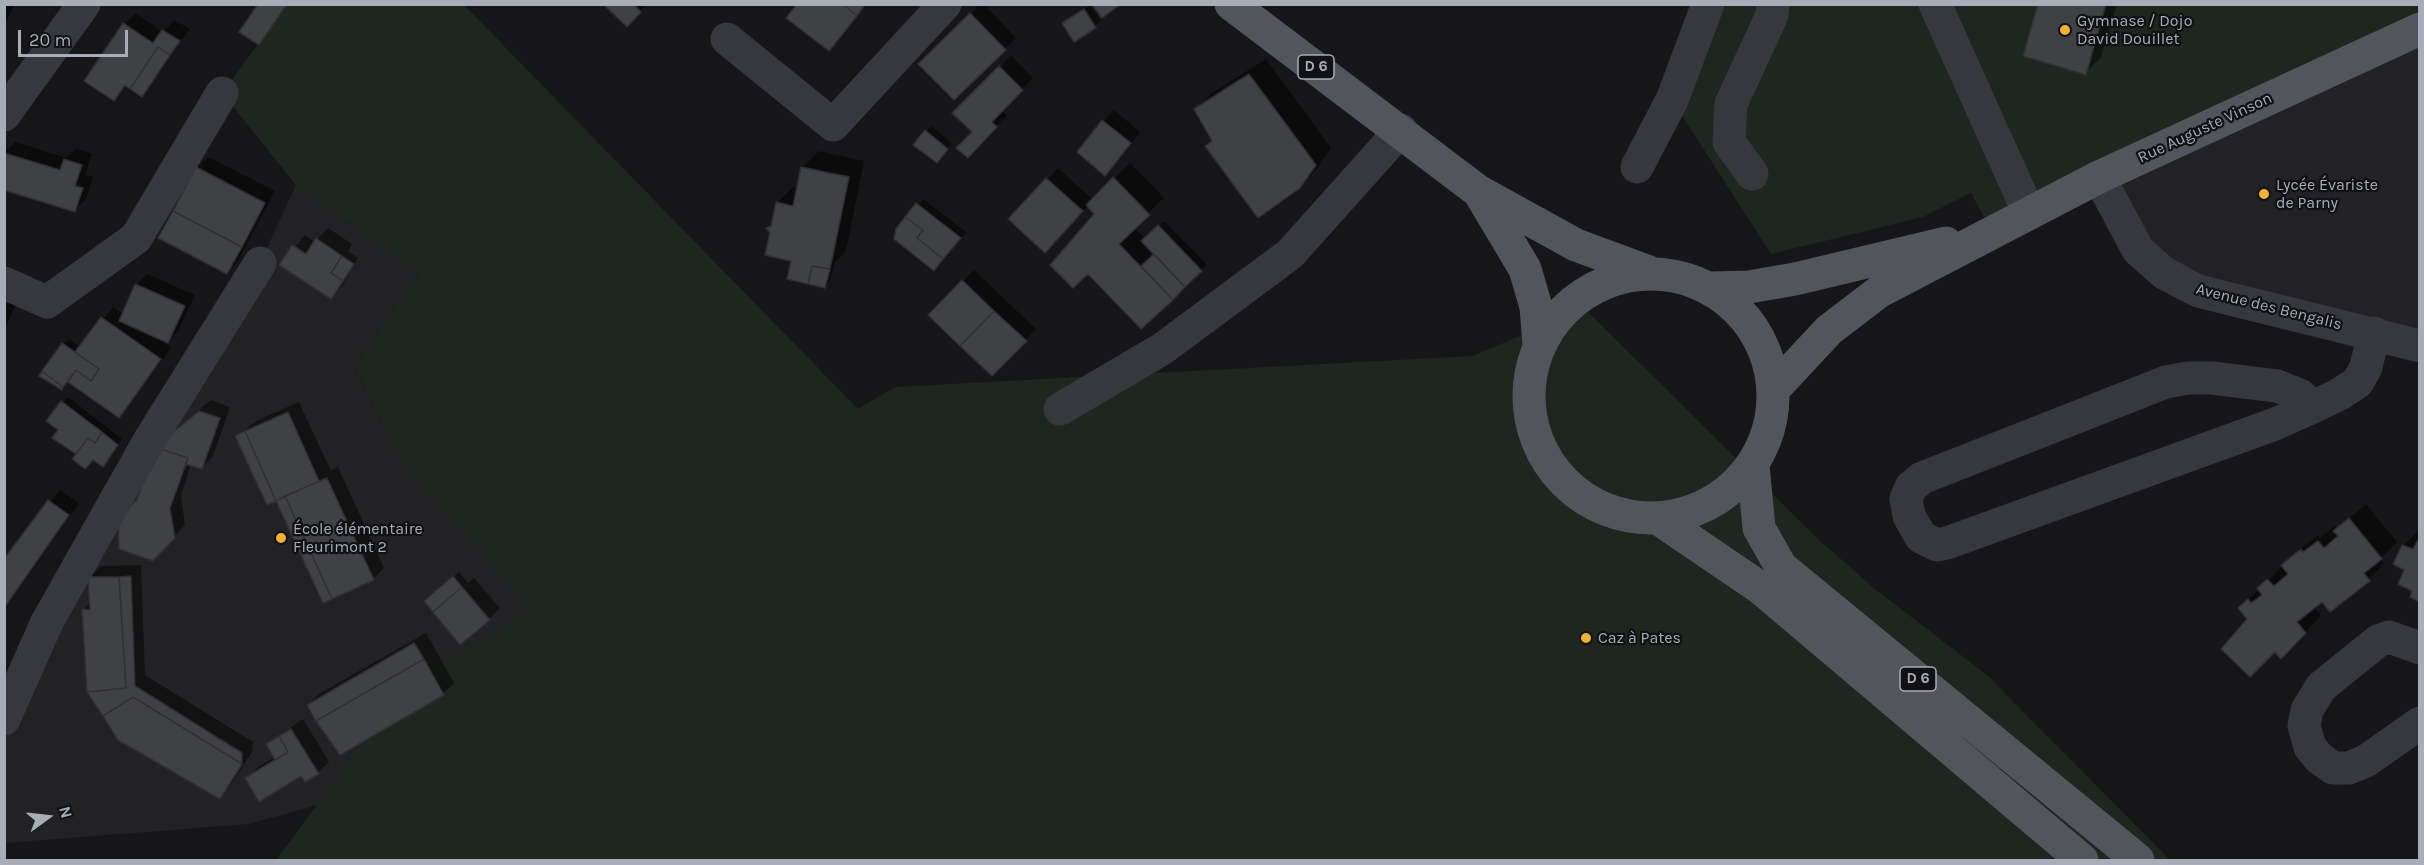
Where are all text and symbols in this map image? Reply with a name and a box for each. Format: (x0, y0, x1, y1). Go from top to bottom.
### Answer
place label: Gymnase / Dojo David Douillet (2077, 11, 2192, 49)
scale bar (21, 18, 130, 56)
marker: Gymnase / Dojo David Douillet (2058, 23, 2072, 37)
text: 20 m (29, 29, 71, 51)
road number: D 6 (1298, 55, 1334, 79)
street label: Rue Auguste Vinson (2135, 88, 2275, 168)
place label: Lycée Évariste de Parny (2276, 175, 2378, 213)
marker: Lycée Évariste de Parny (2257, 187, 2271, 201)
street label: Avenue des Bengalis (2194, 280, 2344, 334)
place label: École élémentaire Fleurimont 2 (293, 519, 423, 557)
marker: École élémentaire Fleurimont 2 (274, 531, 288, 545)
place label: Caz à Pates (1598, 628, 1681, 648)
marker: Caz à Pates (1579, 631, 1593, 645)
road number: D 6 (1900, 667, 1936, 691)
north arrow (18, 787, 78, 847)
text: N (55, 804, 77, 820)

